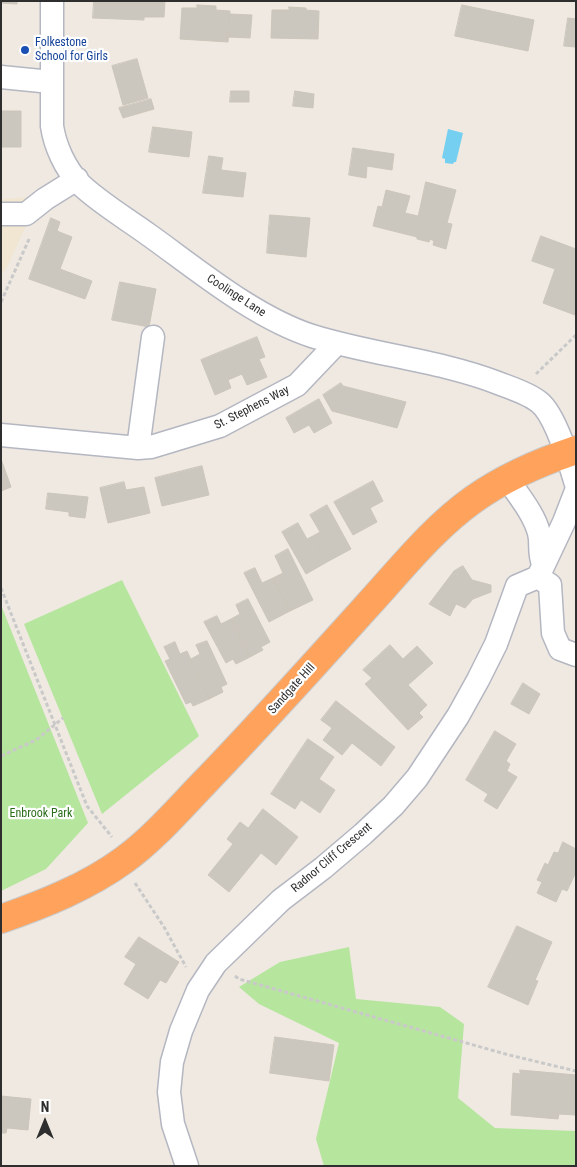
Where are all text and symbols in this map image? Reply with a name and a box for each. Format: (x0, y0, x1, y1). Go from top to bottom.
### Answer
place label: Folkestone School for Girls (35, 36, 108, 64)
marker: Folkestone School for Girls (19, 44, 31, 56)
street label: Coolinge Lane (204, 272, 268, 320)
street label: St. Stephens Way (212, 383, 292, 433)
street label: Sandgate Hill (266, 661, 318, 717)
park label: Enbrook Park (10, 807, 72, 821)
street label: Radnor Cliff Crescent (289, 820, 375, 896)
north arrow (20, 1097, 70, 1147)
text: N (41, 1099, 49, 1115)

